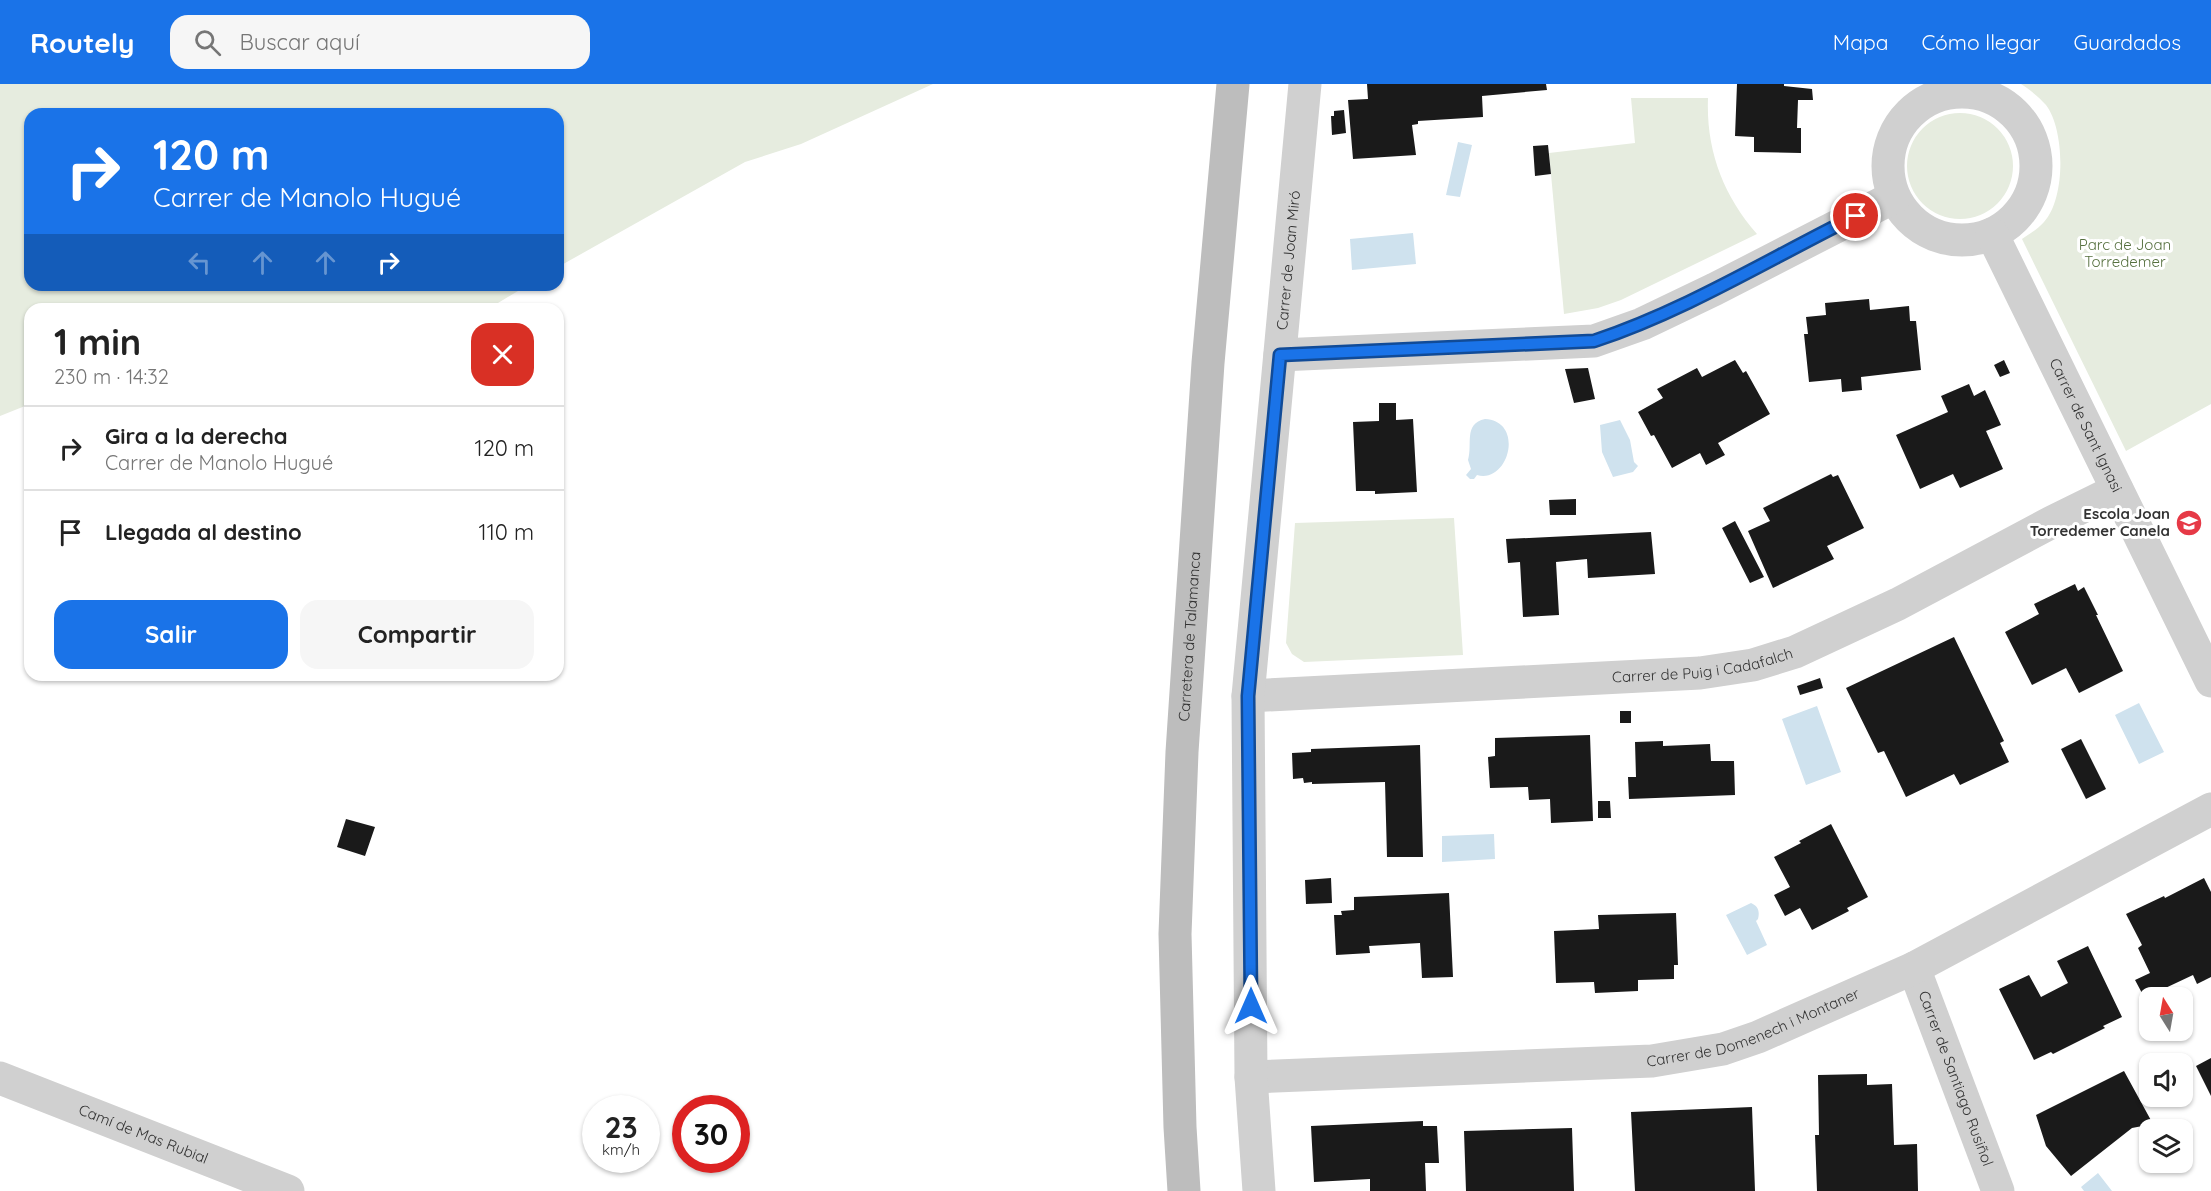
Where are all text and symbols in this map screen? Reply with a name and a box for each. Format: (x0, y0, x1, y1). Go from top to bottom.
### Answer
search box (170, 15, 590, 69)
text: Routely (30, 25, 134, 60)
icon: search (191, 26, 224, 59)
text: Buscar aquí (239, 28, 360, 56)
text: Mapa (1833, 29, 1888, 55)
text: Cómo llegar (1921, 29, 2040, 55)
text: Guardados (2073, 29, 2181, 55)
text: 120 m (153, 128, 270, 181)
icon: right (54, 132, 132, 210)
text: Carrer de Manolo Hugué (153, 180, 461, 214)
street label: Carrer de Joan Miró (1272, 189, 1304, 331)
pin (1830, 190, 1881, 241)
icon: arrive (1839, 199, 1872, 232)
park label: Parc de Joan Torredemer (2079, 235, 2171, 271)
icon: left (183, 246, 216, 279)
icon: ahead (246, 246, 279, 279)
icon: ahead (309, 246, 342, 279)
icon: right (372, 246, 405, 279)
text: 1 min (54, 319, 141, 364)
button: close (471, 323, 534, 386)
street label: Carrer de Sant Ignasi (2045, 355, 2127, 495)
text: 230 m · 14:32 (54, 364, 169, 389)
text: Gira a la derecha (105, 422, 288, 450)
icon: right (54, 432, 87, 465)
text: 120 m (475, 434, 534, 462)
text: Carrer de Manolo Hugué (105, 450, 333, 475)
place label: Escola Joan Torredemer Canela (2030, 504, 2170, 540)
school or university icon: Escola Joan Torredemer Canela (2174, 508, 2204, 538)
icon: arrive (54, 516, 87, 549)
text: Llegada al destino (105, 518, 302, 546)
text: 110 m (479, 518, 534, 546)
street label: Carretera de Talamanca (1174, 551, 1204, 722)
button: Salir (54, 600, 288, 669)
button: Compartir (300, 600, 534, 669)
street label: Carrer de Puig i Cadafalch (1612, 643, 1795, 686)
position arrow (1219, 974, 1283, 1038)
street label: Carrer de Domenech i Montaner (1646, 983, 1862, 1070)
north arrow (2139, 987, 2193, 1041)
map controls (2139, 987, 2193, 1173)
street label: Carrer de Santiago Rusiñol (1914, 988, 1998, 1169)
button: sound (2139, 1053, 2193, 1107)
speed limit sign: 30 (672, 1095, 750, 1173)
street label: Camí de Mas Rubial (76, 1100, 211, 1168)
text: 23 (604, 1108, 638, 1146)
button: layers (2139, 1119, 2193, 1173)
text: km/h (602, 1140, 640, 1159)

